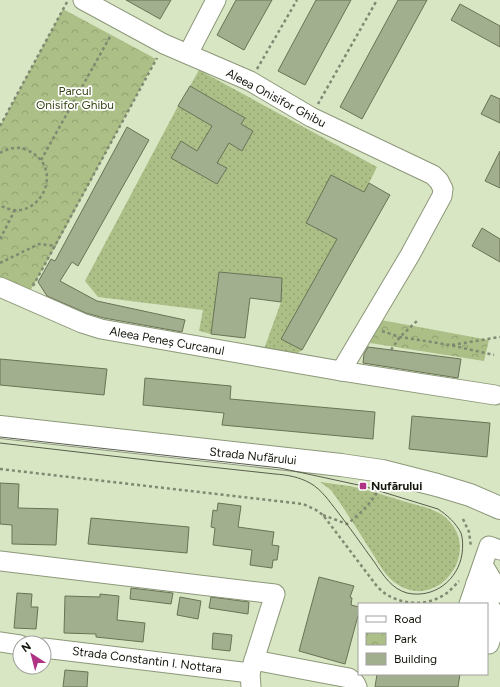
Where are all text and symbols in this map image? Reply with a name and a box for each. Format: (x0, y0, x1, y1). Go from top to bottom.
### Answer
street label: Aleea Onisifor Ghibu (224, 66, 328, 130)
park label: Parcul Onisifor Ghibu (36, 84, 114, 112)
street label: Aleea Peneș Curcanul (109, 324, 225, 358)
street label: Strada Nufărului (209, 444, 297, 468)
place label: Nufărului (371, 479, 422, 493)
marker: Nufărului (358, 481, 368, 491)
legend (358, 603, 488, 675)
text: Road (394, 612, 422, 626)
text: Park (394, 632, 417, 646)
north arrow (12, 635, 52, 675)
text: N (19, 640, 34, 655)
street label: Strada Constantin I. Nottara (71, 644, 223, 676)
text: Building (394, 652, 437, 666)

